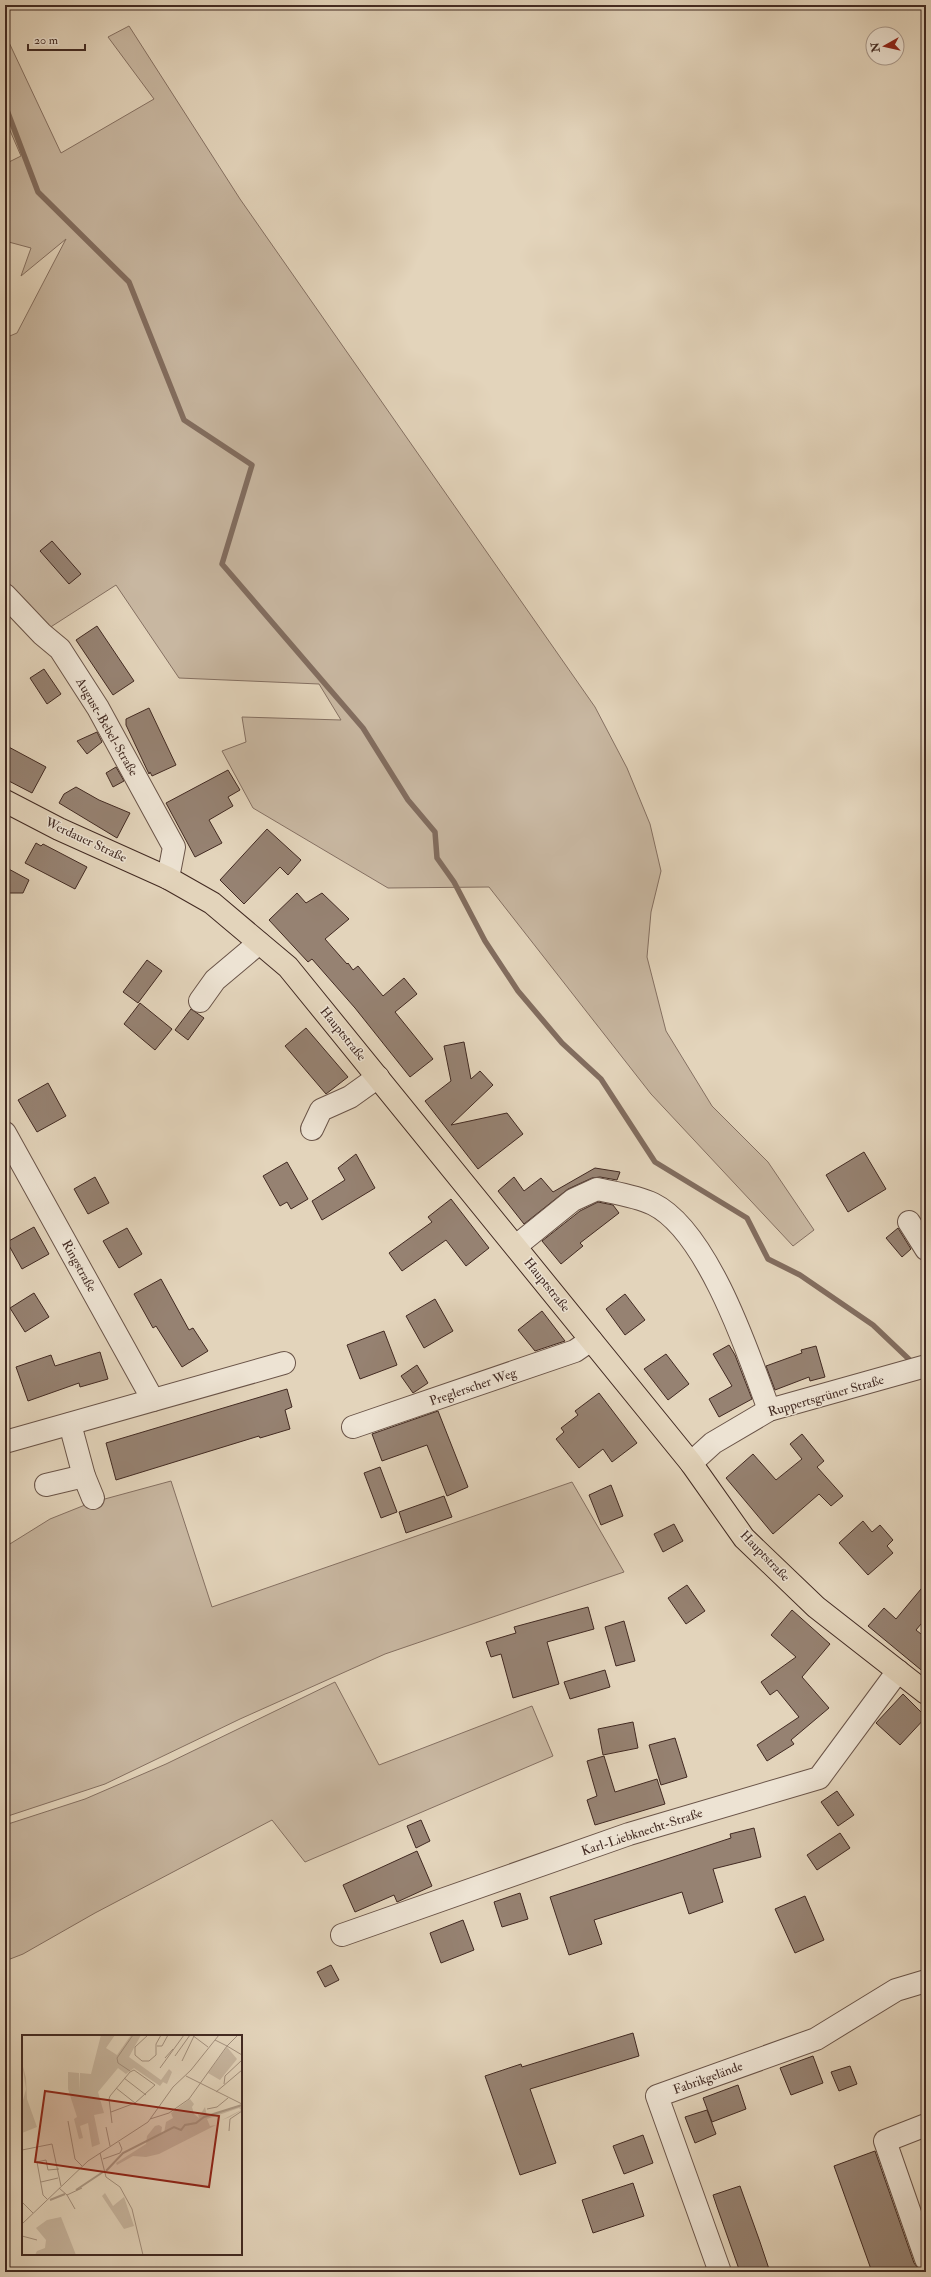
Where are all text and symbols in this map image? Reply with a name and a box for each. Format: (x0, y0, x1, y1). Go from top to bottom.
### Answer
scale bar (28, 26, 85, 52)
north arrow (865, 26, 905, 66)
text: 20 m (34, 33, 59, 48)
text: N (868, 40, 883, 54)
street label: August-Bebel-Straße (72, 674, 142, 780)
street label: Werdauer Straße (42, 814, 130, 866)
street label: Hauptstraße (316, 1004, 370, 1065)
street label: Ringstraße (58, 1237, 100, 1295)
street label: Hauptstraße (520, 1255, 574, 1316)
street label: Preglerscher Weg (427, 1364, 519, 1409)
street label: Ruppertsgrüner Straße (766, 1372, 887, 1421)
street label: Hauptstraße (736, 1527, 794, 1586)
street label: Karl-Liebknecht-Straße (579, 1805, 705, 1859)
inset map (22, 2035, 242, 2255)
street label: Fabrikgelände (671, 2058, 746, 2098)

